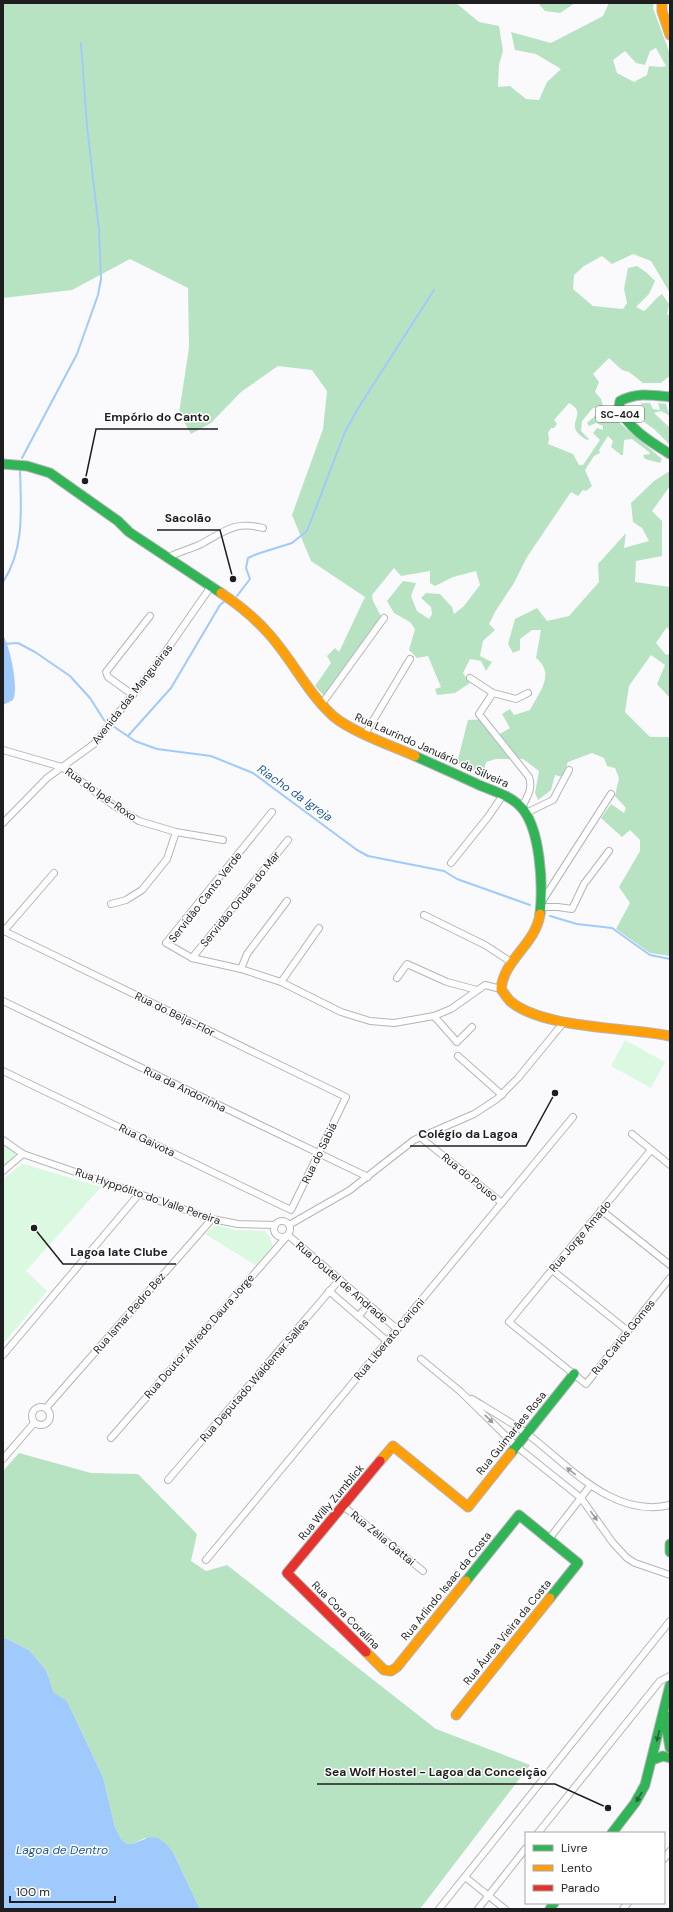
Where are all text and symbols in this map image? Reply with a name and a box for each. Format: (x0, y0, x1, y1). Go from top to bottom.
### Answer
callout: Empório do Canto (96, 405, 218, 429)
road number: SC-404 (596, 406, 644, 422)
text: Empório do Canto (104, 409, 210, 425)
callout: Sacolão (157, 506, 220, 530)
text: Sacolão (165, 510, 211, 526)
street label: Avenida das Mangueiras (89, 641, 175, 747)
street label: Rua Laurindo Januário da Silveira (353, 710, 511, 790)
water label: Riacho da Igreja (254, 761, 336, 825)
street label: Rua do Ipê-Roxo (63, 764, 139, 824)
street label: Servidão Ondas do Mar (197, 848, 283, 950)
street label: Servidão Canto Verde (165, 849, 245, 945)
street label: Rua do Beija-Flor (133, 989, 217, 1039)
street label: Rua da Andorinha (142, 1063, 228, 1115)
street label: Rua Gaivota (117, 1120, 177, 1160)
street label: Rua do Sabiá (298, 1120, 340, 1186)
callout: Colégio da Lagoa (410, 1122, 526, 1146)
text: Colégio da Lagoa (418, 1126, 518, 1142)
street label: Rua do Pouso (439, 1150, 501, 1204)
street label: Rua Hyppólito do Valle Pereira (74, 1165, 222, 1227)
street label: Rua Jorge Amado (546, 1197, 614, 1275)
street label: Rua Doutel de Andrade (293, 1238, 391, 1326)
callout: Lagoa Iate Clube (63, 1240, 176, 1264)
text: Lagoa Iate Clube (70, 1244, 168, 1260)
street label: Rua Ismar Pedro Bez (90, 1270, 168, 1356)
street label: Rua Doutor Alfredo Daura Jorge (141, 1271, 257, 1401)
street label: Rua Liberato Carioni (351, 1295, 427, 1383)
street label: Rua Carlos Gomes (588, 1296, 658, 1378)
street label: Rua Deputado Waldemar Salles (197, 1315, 311, 1445)
street label: Rua Guimarães Rosa (473, 1388, 549, 1478)
one-way arrow (484, 1414, 494, 1424)
street label: Rua Willy Zumblick (295, 1461, 367, 1543)
one-way arrow (566, 1466, 577, 1475)
street label: Rua Zélia Gattai (348, 1508, 418, 1568)
one-way arrow (590, 1511, 598, 1522)
street label: Rua Arlindo Isaac da Costa (398, 1529, 494, 1643)
street label: Rua Áurea Vieira da Costa (460, 1576, 554, 1688)
street label: Rua Cora Coralina (309, 1578, 383, 1652)
one-way arrow (654, 1730, 660, 1742)
callout: Sea Wolf Hostel - Lagoa da Conceição (317, 1760, 555, 1784)
text: Sea Wolf Hostel - Lagoa da Conceição (325, 1764, 547, 1780)
one-way arrow (635, 1791, 642, 1803)
legend (525, 1832, 665, 1904)
text: Livre (561, 1840, 588, 1856)
water label: Lagoa de Dentro (16, 1842, 108, 1858)
text: Lento (561, 1860, 592, 1876)
scale bar (10, 1878, 115, 1904)
text: Parado (561, 1880, 600, 1896)
text: 100 m (16, 1884, 50, 1900)

